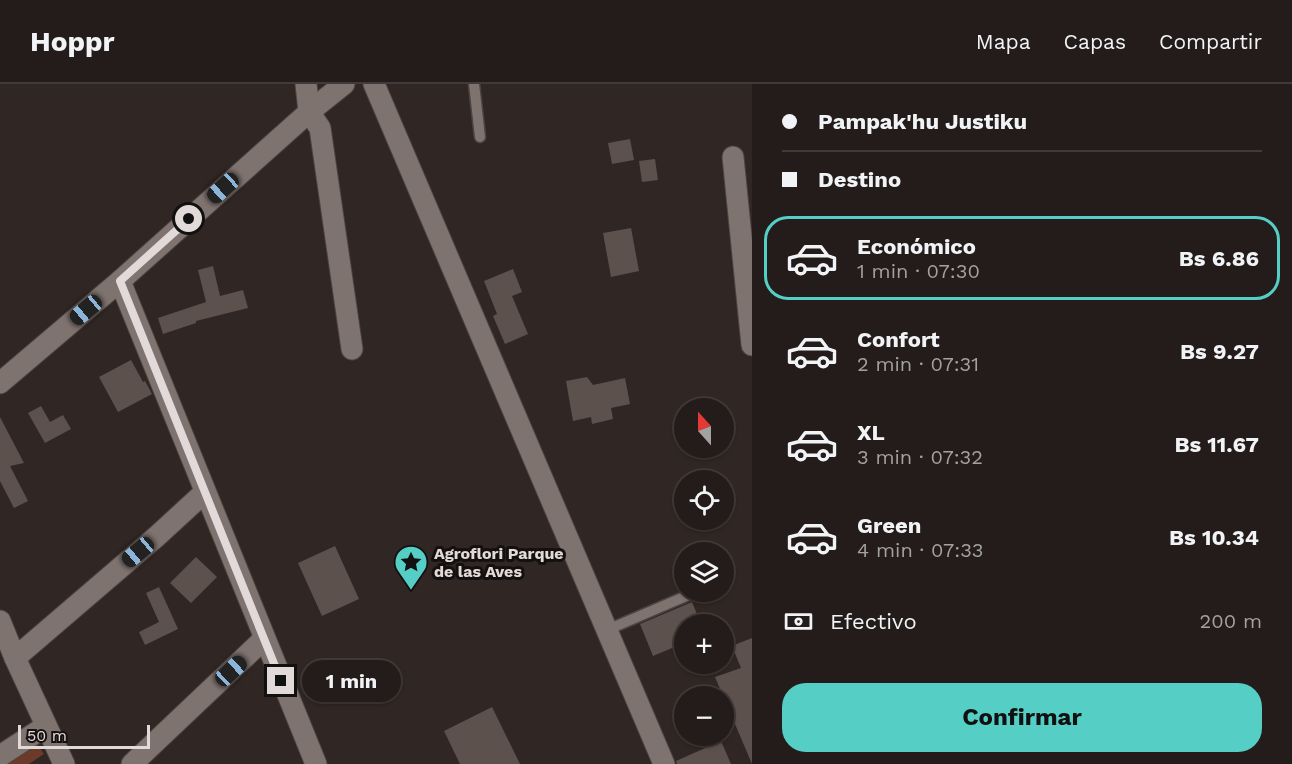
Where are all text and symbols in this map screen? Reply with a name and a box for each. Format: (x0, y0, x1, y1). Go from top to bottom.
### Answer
text: Hoppr (30, 25, 115, 58)
text: Mapa (976, 29, 1031, 54)
text: Capas (1064, 29, 1126, 54)
text: Compartir (1159, 29, 1262, 54)
text: Pampak'hu Justiku (818, 109, 1027, 134)
text: Destino (818, 167, 901, 192)
car (204, 169, 242, 207)
route start (175, 205, 202, 232)
icon: car (785, 231, 839, 285)
text: Económico (857, 234, 976, 259)
text: Bs 6.86 (1179, 246, 1259, 271)
text: 1 min · 07:30 (857, 259, 980, 283)
car (66, 292, 106, 328)
icon: car (785, 324, 839, 378)
text: Confort (857, 327, 940, 352)
text: Bs 9.27 (1180, 339, 1259, 364)
text: 2 min · 07:31 (857, 352, 979, 376)
north arrow (674, 398, 734, 458)
map controls (674, 398, 734, 746)
icon: car (785, 417, 839, 471)
text: XL (857, 420, 885, 445)
text: Bs 11.67 (1174, 432, 1259, 457)
text: 3 min · 07:32 (857, 445, 983, 469)
button: locate (674, 470, 734, 530)
icon: car (785, 510, 839, 564)
text: Green (857, 513, 921, 538)
text: Bs 10.34 (1169, 525, 1259, 550)
car (118, 534, 158, 570)
text: 4 min · 07:33 (857, 538, 983, 562)
button: layers (674, 542, 734, 602)
place icon: Agroflori Parque de las Aves (393, 544, 429, 591)
place label: Agroflori Parque de las Aves (434, 544, 564, 581)
icon: cash (782, 605, 815, 638)
text: Efectivo (830, 609, 917, 634)
text: 200 m (1200, 609, 1262, 633)
button: + (674, 614, 734, 674)
car (212, 652, 250, 690)
callout: 1 min (302, 660, 401, 702)
route end (267, 667, 294, 694)
text: 1 min (326, 669, 377, 693)
button: Confirmar (782, 683, 1262, 752)
button: − (674, 686, 734, 746)
scale bar (18, 722, 150, 750)
text: 50 m (27, 726, 67, 745)

